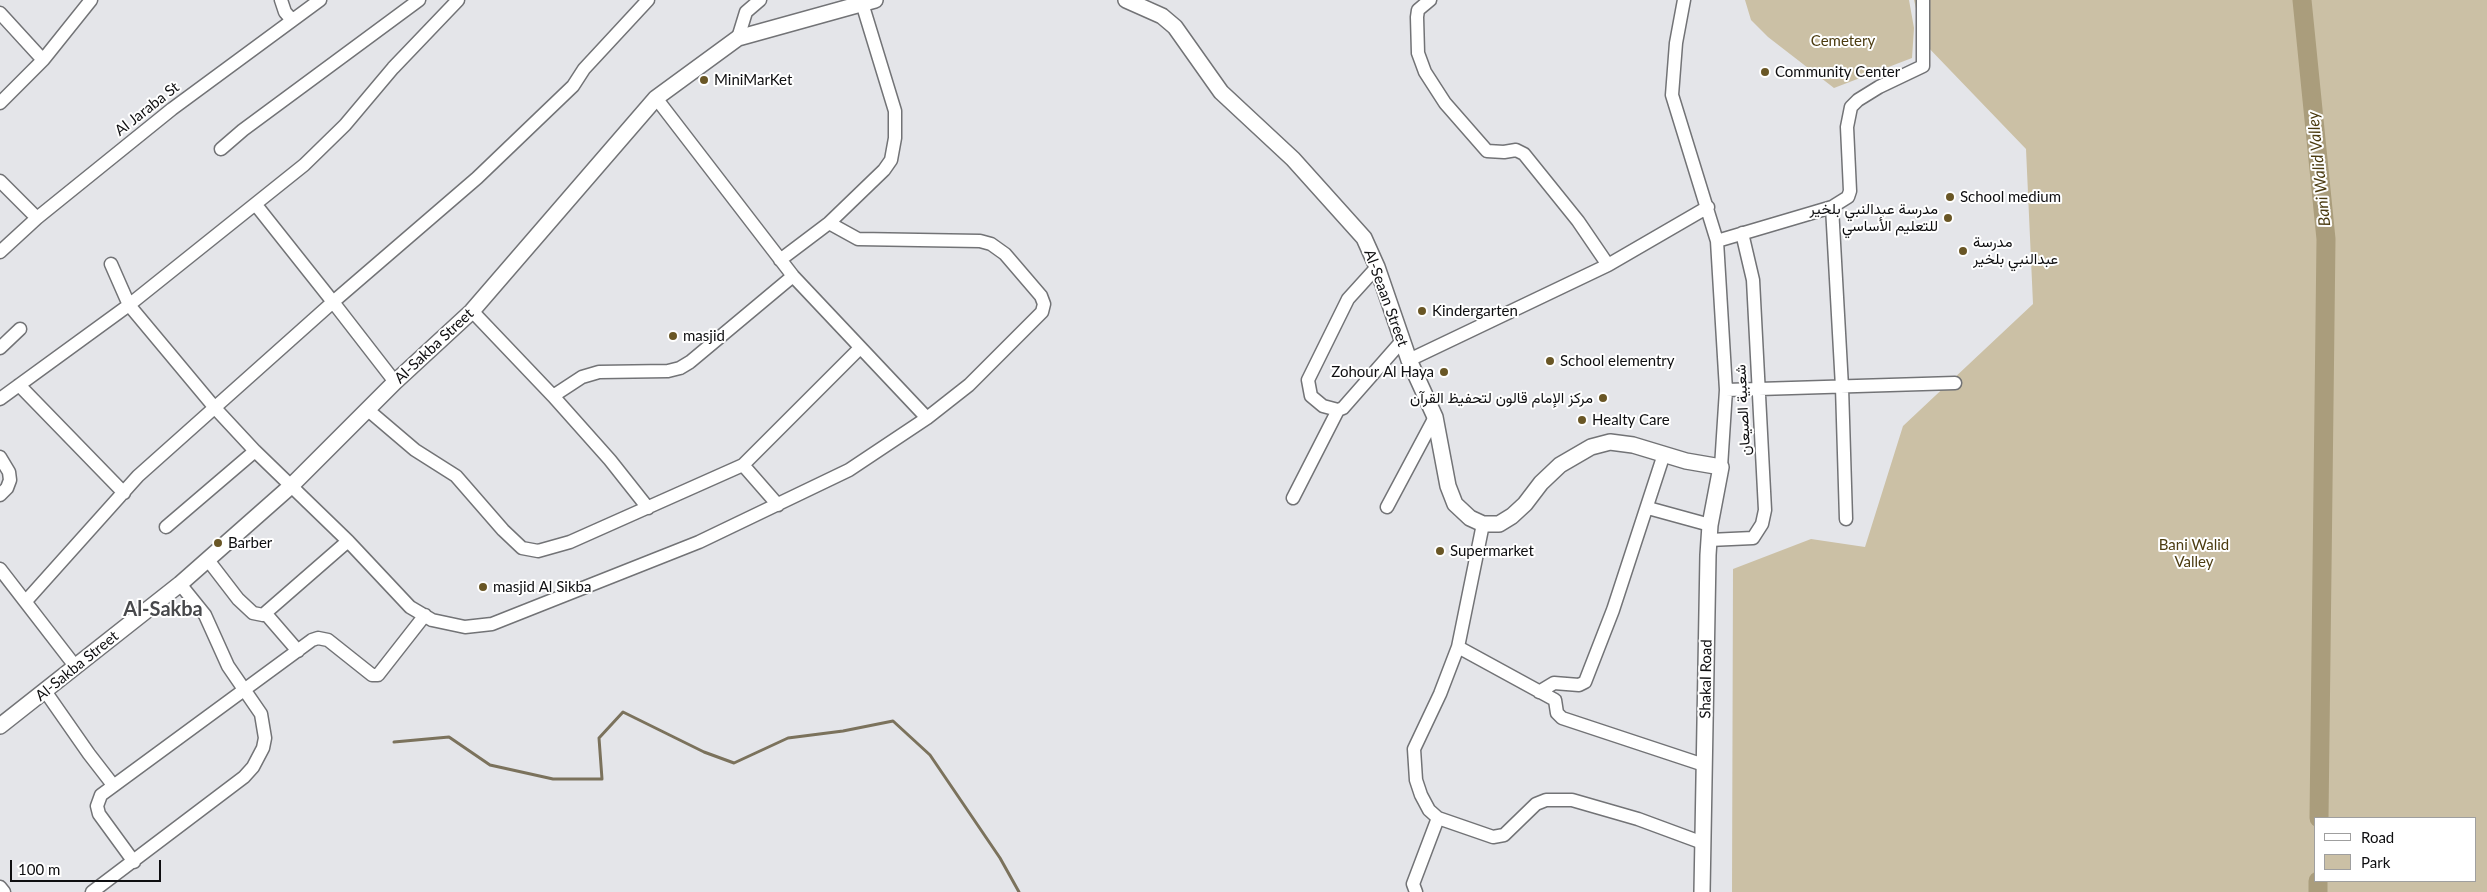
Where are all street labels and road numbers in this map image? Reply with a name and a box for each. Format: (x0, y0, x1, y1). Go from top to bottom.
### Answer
street label: Al Jaraba St (111, 78, 183, 140)
street label: Al-Seaan Street (1360, 247, 1412, 349)
street label: Al-Sakba Street (391, 305, 477, 387)
street label: شعبية الصيعان (1732, 364, 1754, 456)
street label: Al-Sakba Street (32, 627, 122, 705)
street label: Shakal Road (1696, 639, 1716, 719)

